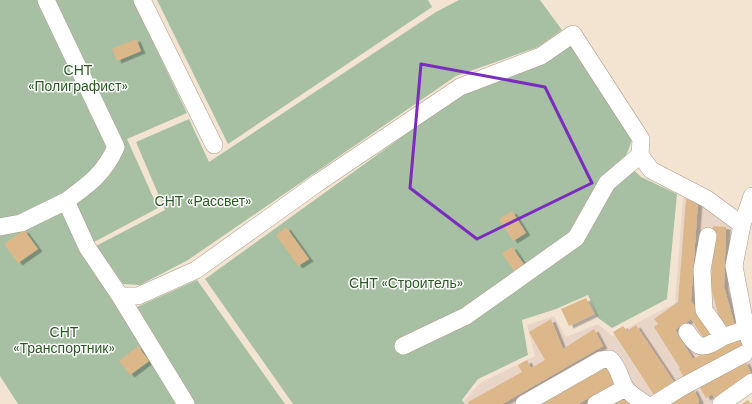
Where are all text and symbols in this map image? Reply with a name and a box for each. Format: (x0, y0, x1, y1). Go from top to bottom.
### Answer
park label: СНТ «Полиграфист» (28, 61, 128, 95)
park label: СНТ «Рассвет» (155, 192, 251, 210)
park label: СНТ «Строитель» (349, 274, 463, 292)
park label: СНТ «Транспортник» (13, 323, 115, 357)

